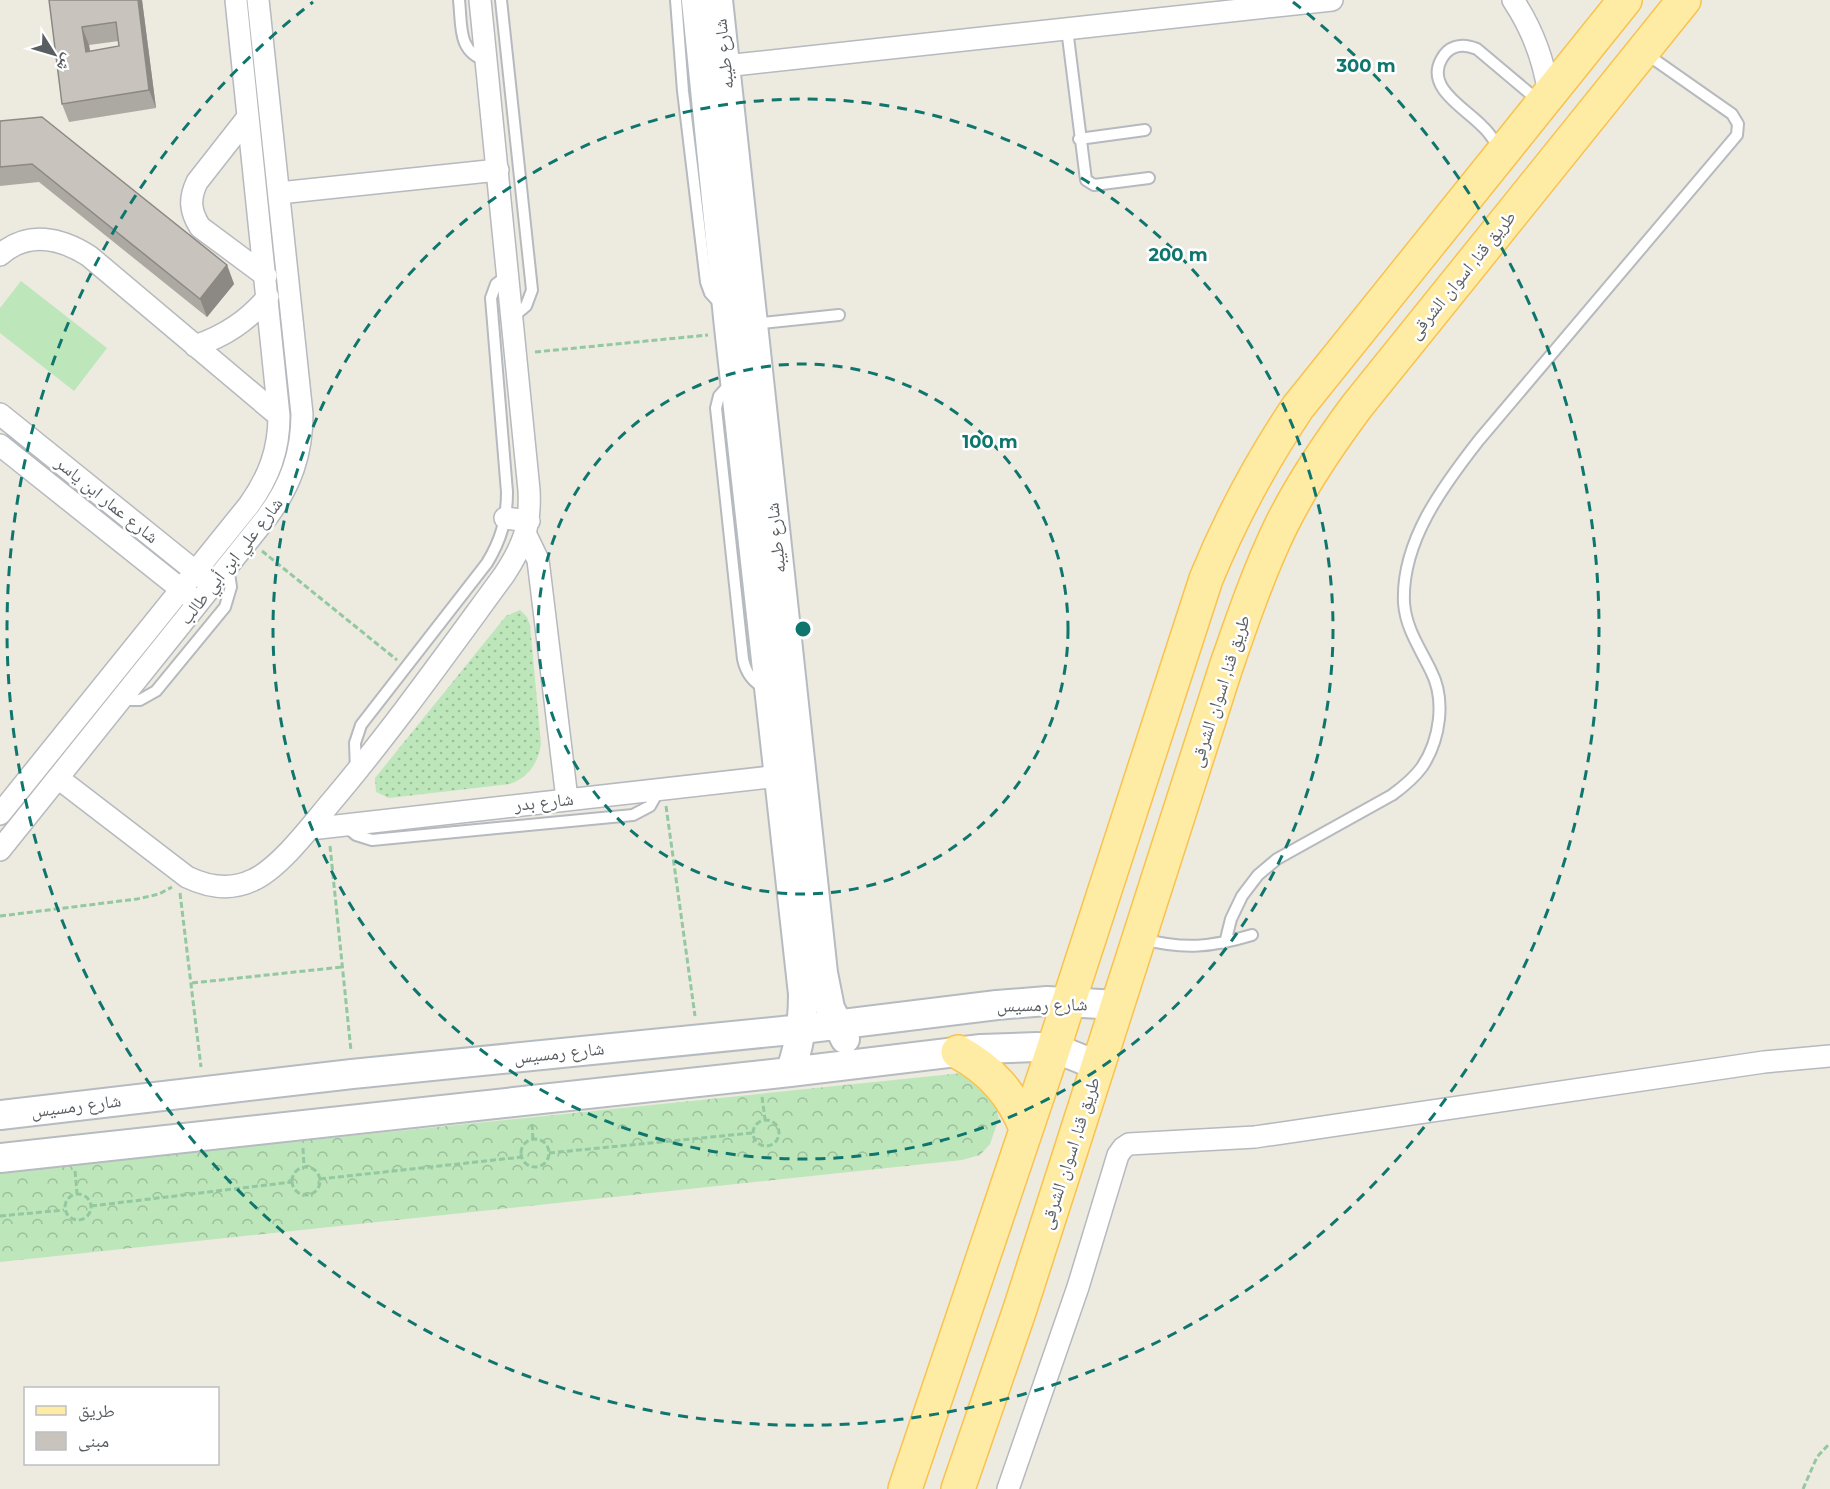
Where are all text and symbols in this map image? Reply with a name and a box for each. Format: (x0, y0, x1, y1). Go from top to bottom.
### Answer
street label: شارع طيبه (709, 18, 739, 90)
north arrow (24, 24, 84, 84)
text: ش (53, 50, 78, 75)
text: 300 m (1335, 55, 1396, 77)
street label: طريق قنا, اسوان الشرقى (1403, 206, 1521, 344)
text: 200 m (1148, 244, 1208, 266)
text: 100 m (962, 431, 1018, 453)
street label: شارع عمار ابن ياسر (50, 451, 163, 548)
street label: شارع علي ابن أبي طالب (175, 493, 290, 631)
street label: شارع طيبه (761, 502, 791, 574)
street label: طريق قنا, اسوان الشرقى (1185, 612, 1255, 770)
centre of rings (793, 619, 813, 639)
street label: شارع بدر (512, 788, 575, 816)
street label: شارع رمسيس (996, 993, 1088, 1017)
street label: شارع رمسيس (513, 1037, 605, 1069)
street label: طريق قنا, اسوان الشرقى (1035, 1074, 1105, 1232)
street label: شارع رمسيس (30, 1090, 122, 1122)
legend (24, 1387, 219, 1465)
text: طريق (78, 1400, 115, 1422)
text: مبنى (78, 1430, 109, 1452)

